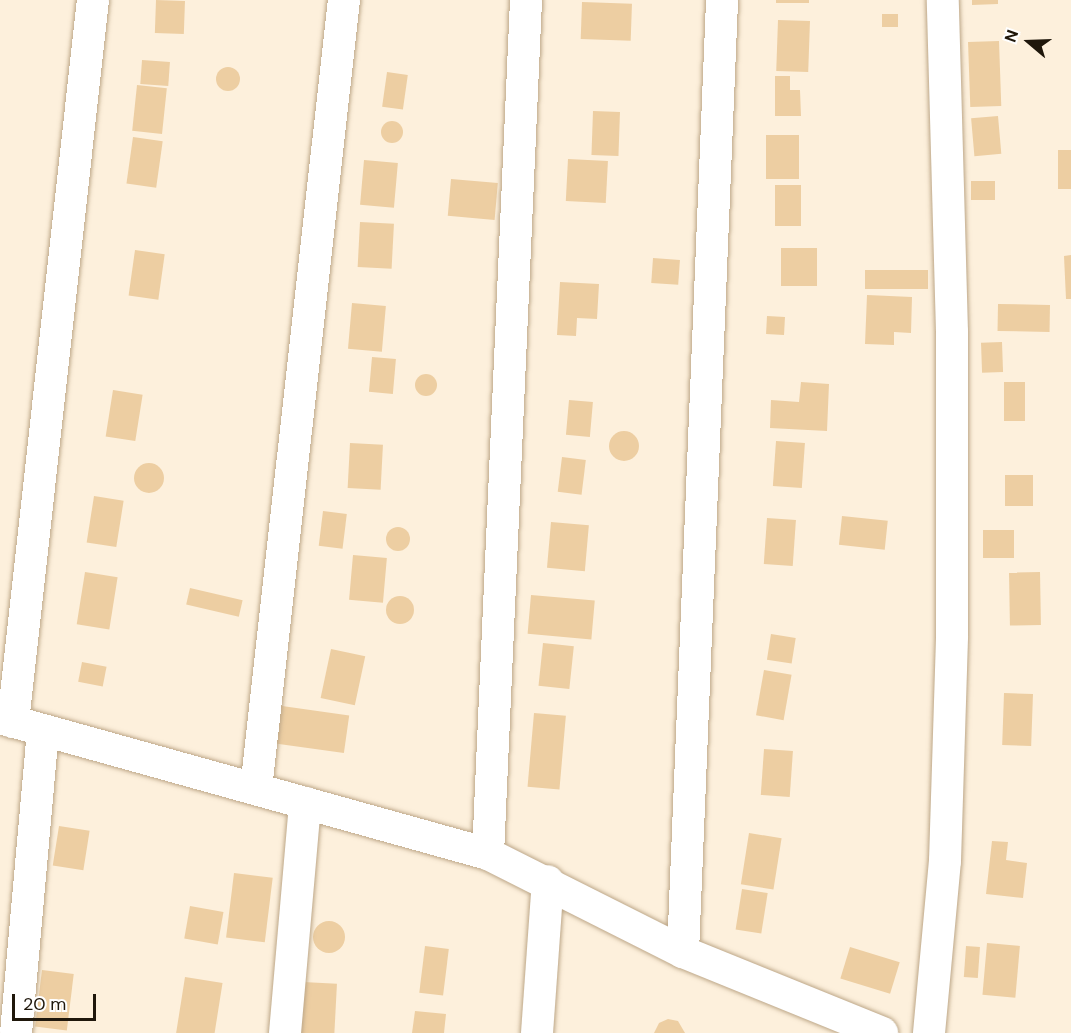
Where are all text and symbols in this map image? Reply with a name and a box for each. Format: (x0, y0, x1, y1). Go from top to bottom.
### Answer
north arrow (999, 12, 1059, 72)
text: N (1000, 27, 1023, 45)
scale bar (15, 982, 99, 1020)
text: 20 m (23, 992, 66, 1016)

